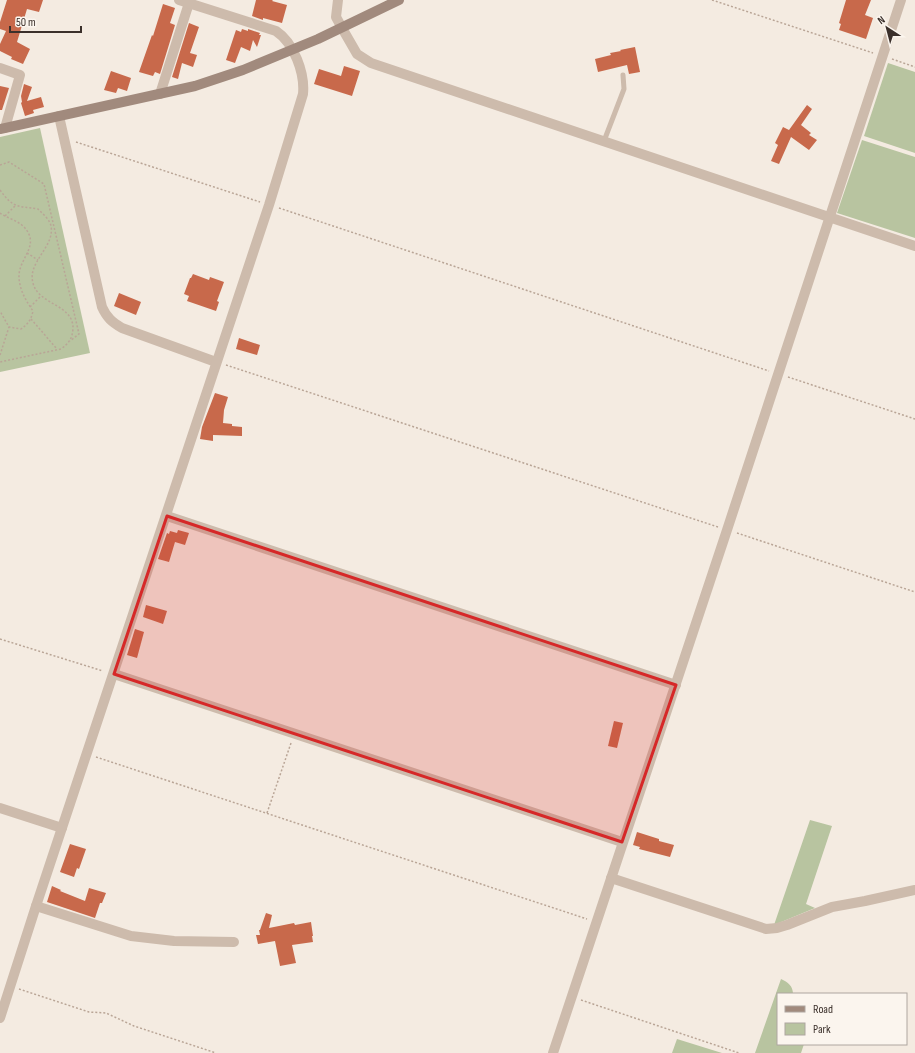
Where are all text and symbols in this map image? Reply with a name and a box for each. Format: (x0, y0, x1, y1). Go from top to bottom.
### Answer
scale bar (10, 8, 81, 34)
north arrow (867, 8, 907, 48)
text: N (875, 13, 888, 27)
text: 50 m (16, 15, 36, 30)
legend (777, 993, 907, 1045)
text: Road (813, 1002, 833, 1017)
text: Park (813, 1022, 831, 1037)

